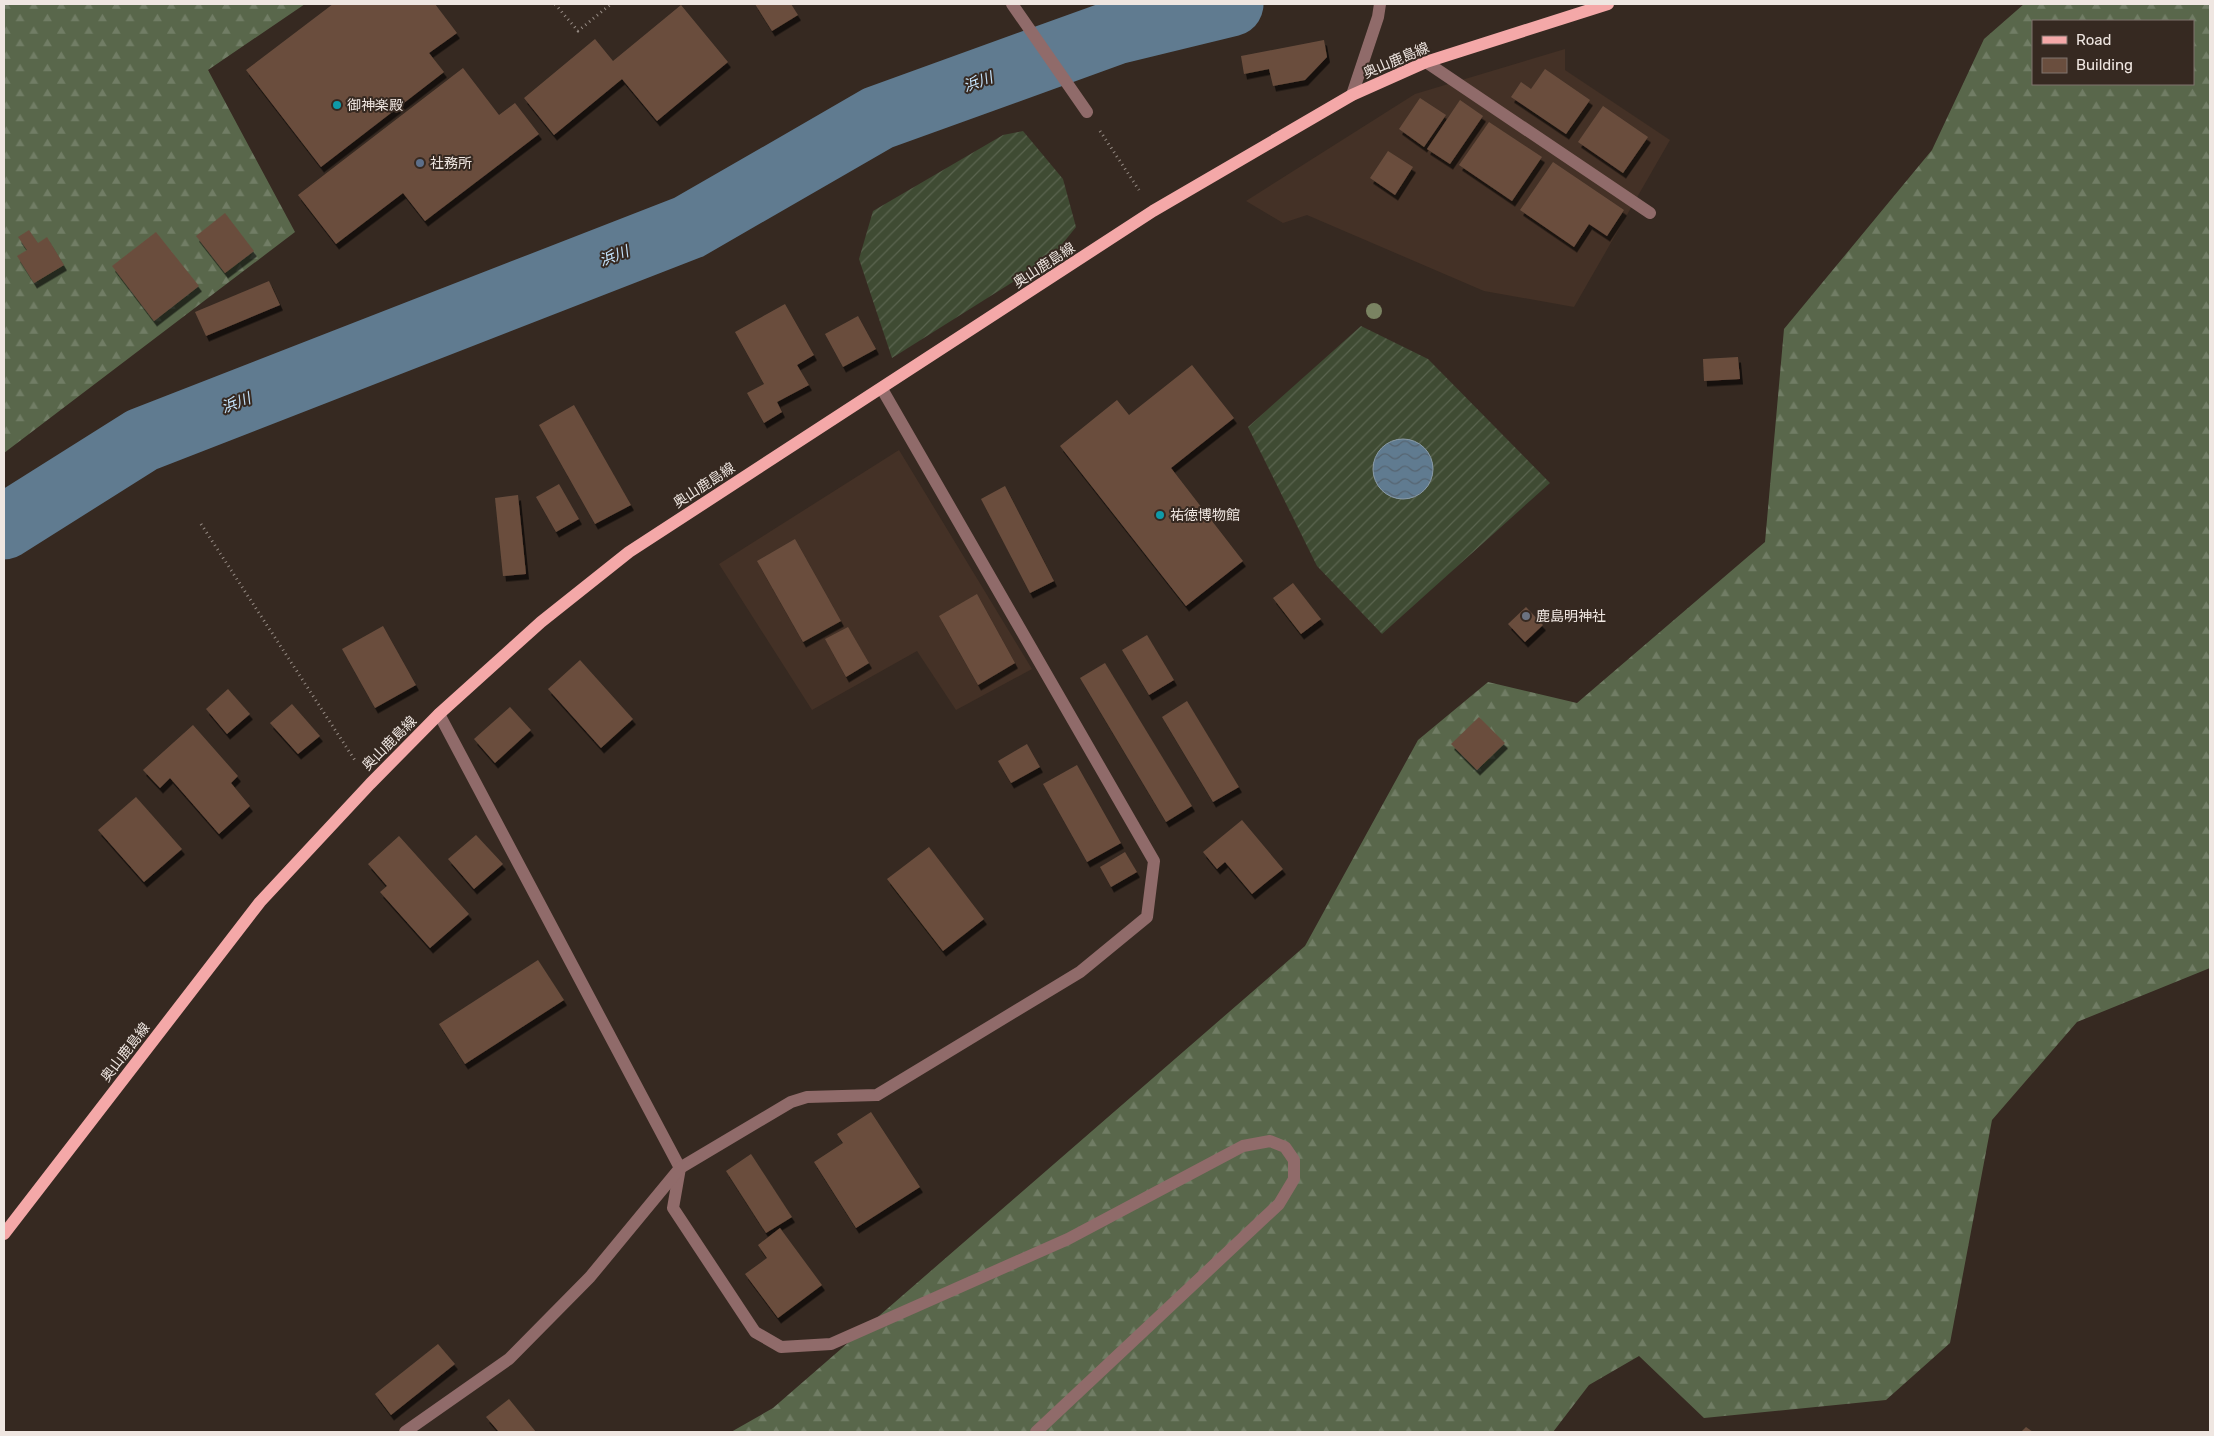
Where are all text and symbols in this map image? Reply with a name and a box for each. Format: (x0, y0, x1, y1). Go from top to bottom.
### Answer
legend (2032, 20, 2194, 85)
text: Road (2076, 31, 2112, 49)
street label: 奥山鹿島線 (1361, 39, 1432, 82)
text: Building (2076, 56, 2133, 74)
water label: 浜川 (961, 68, 997, 96)
place label: 御神楽殿 (347, 97, 403, 114)
marker: 御神楽殿 (331, 99, 343, 111)
place label: 社務所 (430, 155, 472, 172)
marker: 社務所 (414, 157, 426, 169)
street label: 奥山鹿島線 (1010, 239, 1078, 292)
water label: 浜川 (597, 242, 633, 270)
water label: 浜川 (219, 389, 255, 417)
street label: 奥山鹿島線 (670, 459, 738, 512)
place label: 祐徳博物館 (1170, 507, 1240, 524)
marker: 祐徳博物館 (1154, 509, 1166, 521)
place label: 鹿島明神社 (1536, 608, 1606, 625)
marker: 鹿島明神社 (1520, 610, 1532, 622)
street label: 奥山鹿島線 (359, 713, 420, 774)
street label: 奥山鹿島線 (97, 1019, 154, 1085)

